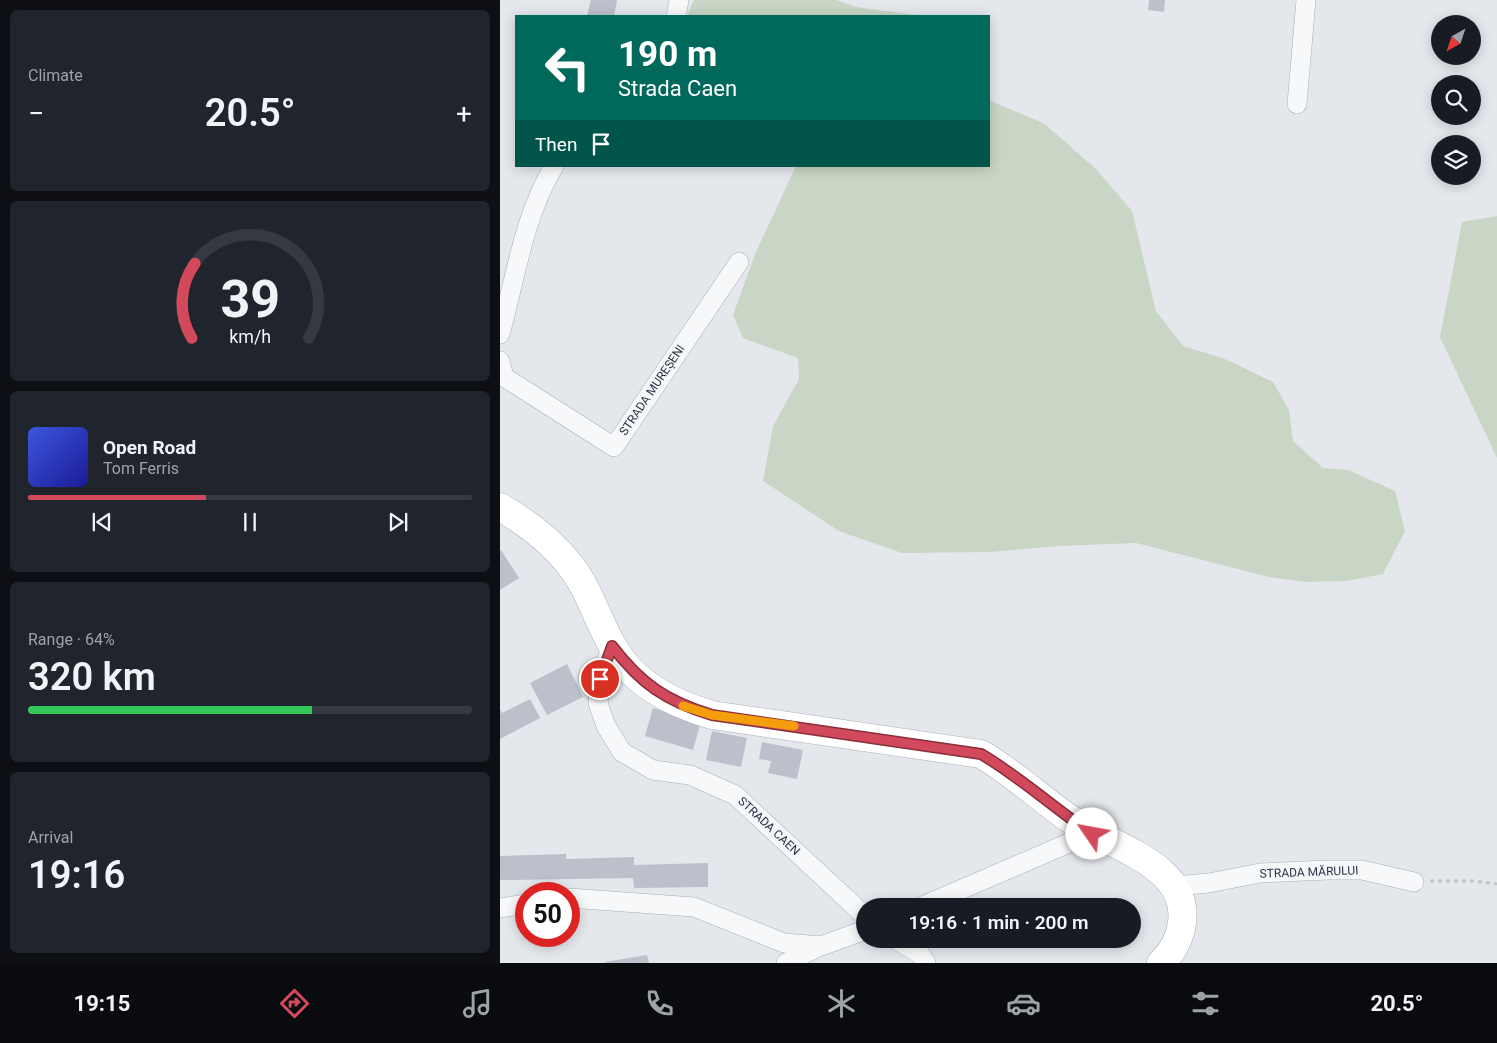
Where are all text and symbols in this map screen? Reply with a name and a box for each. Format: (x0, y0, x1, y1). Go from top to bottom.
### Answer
north arrow (1431, 15, 1481, 65)
map controls (1431, 15, 1481, 185)
text: 190 m (618, 34, 717, 75)
icon: left (535, 35, 600, 100)
text: Climate (28, 66, 83, 85)
button: search (1431, 75, 1481, 125)
text: Strada Caen (618, 76, 737, 101)
text: 20.5° (205, 91, 295, 135)
text: − (28, 97, 44, 130)
text: + (456, 97, 472, 130)
icon: arrive (587, 130, 615, 158)
text: Then (535, 133, 577, 156)
button: layers (1431, 135, 1481, 185)
text: 39 (220, 269, 280, 330)
text: km/h (229, 326, 271, 347)
street label: STRADA MUREȘENI (616, 342, 688, 439)
text: Open Road (103, 436, 196, 459)
text: Tom Ferris (103, 459, 179, 478)
icon: previous (88, 508, 116, 536)
icon: pause (236, 508, 264, 536)
icon: next (384, 508, 412, 536)
text: Range · 64% (28, 630, 115, 649)
text: 320 km (28, 655, 156, 699)
pin (579, 658, 621, 700)
icon: arrive (586, 665, 614, 693)
street label: STRADA CAEN (735, 794, 803, 858)
position arrow (1065, 807, 1117, 859)
text: Arrival (28, 828, 73, 847)
text: 19:16 (28, 853, 125, 897)
street label: STRADA MĂRULUI (1259, 862, 1359, 881)
speed limit sign: 50 (515, 882, 580, 947)
text: 19:16 · 1 min · 200 m (908, 911, 1089, 934)
icon: directions (277, 986, 312, 1021)
icon: music (460, 986, 495, 1021)
icon: phone (642, 986, 677, 1021)
icon: climate (824, 986, 859, 1021)
icon: car (1006, 986, 1041, 1021)
icon: filters (1188, 986, 1223, 1021)
text: 19:15 (74, 991, 130, 1016)
text: 20.5° (1370, 991, 1423, 1016)

